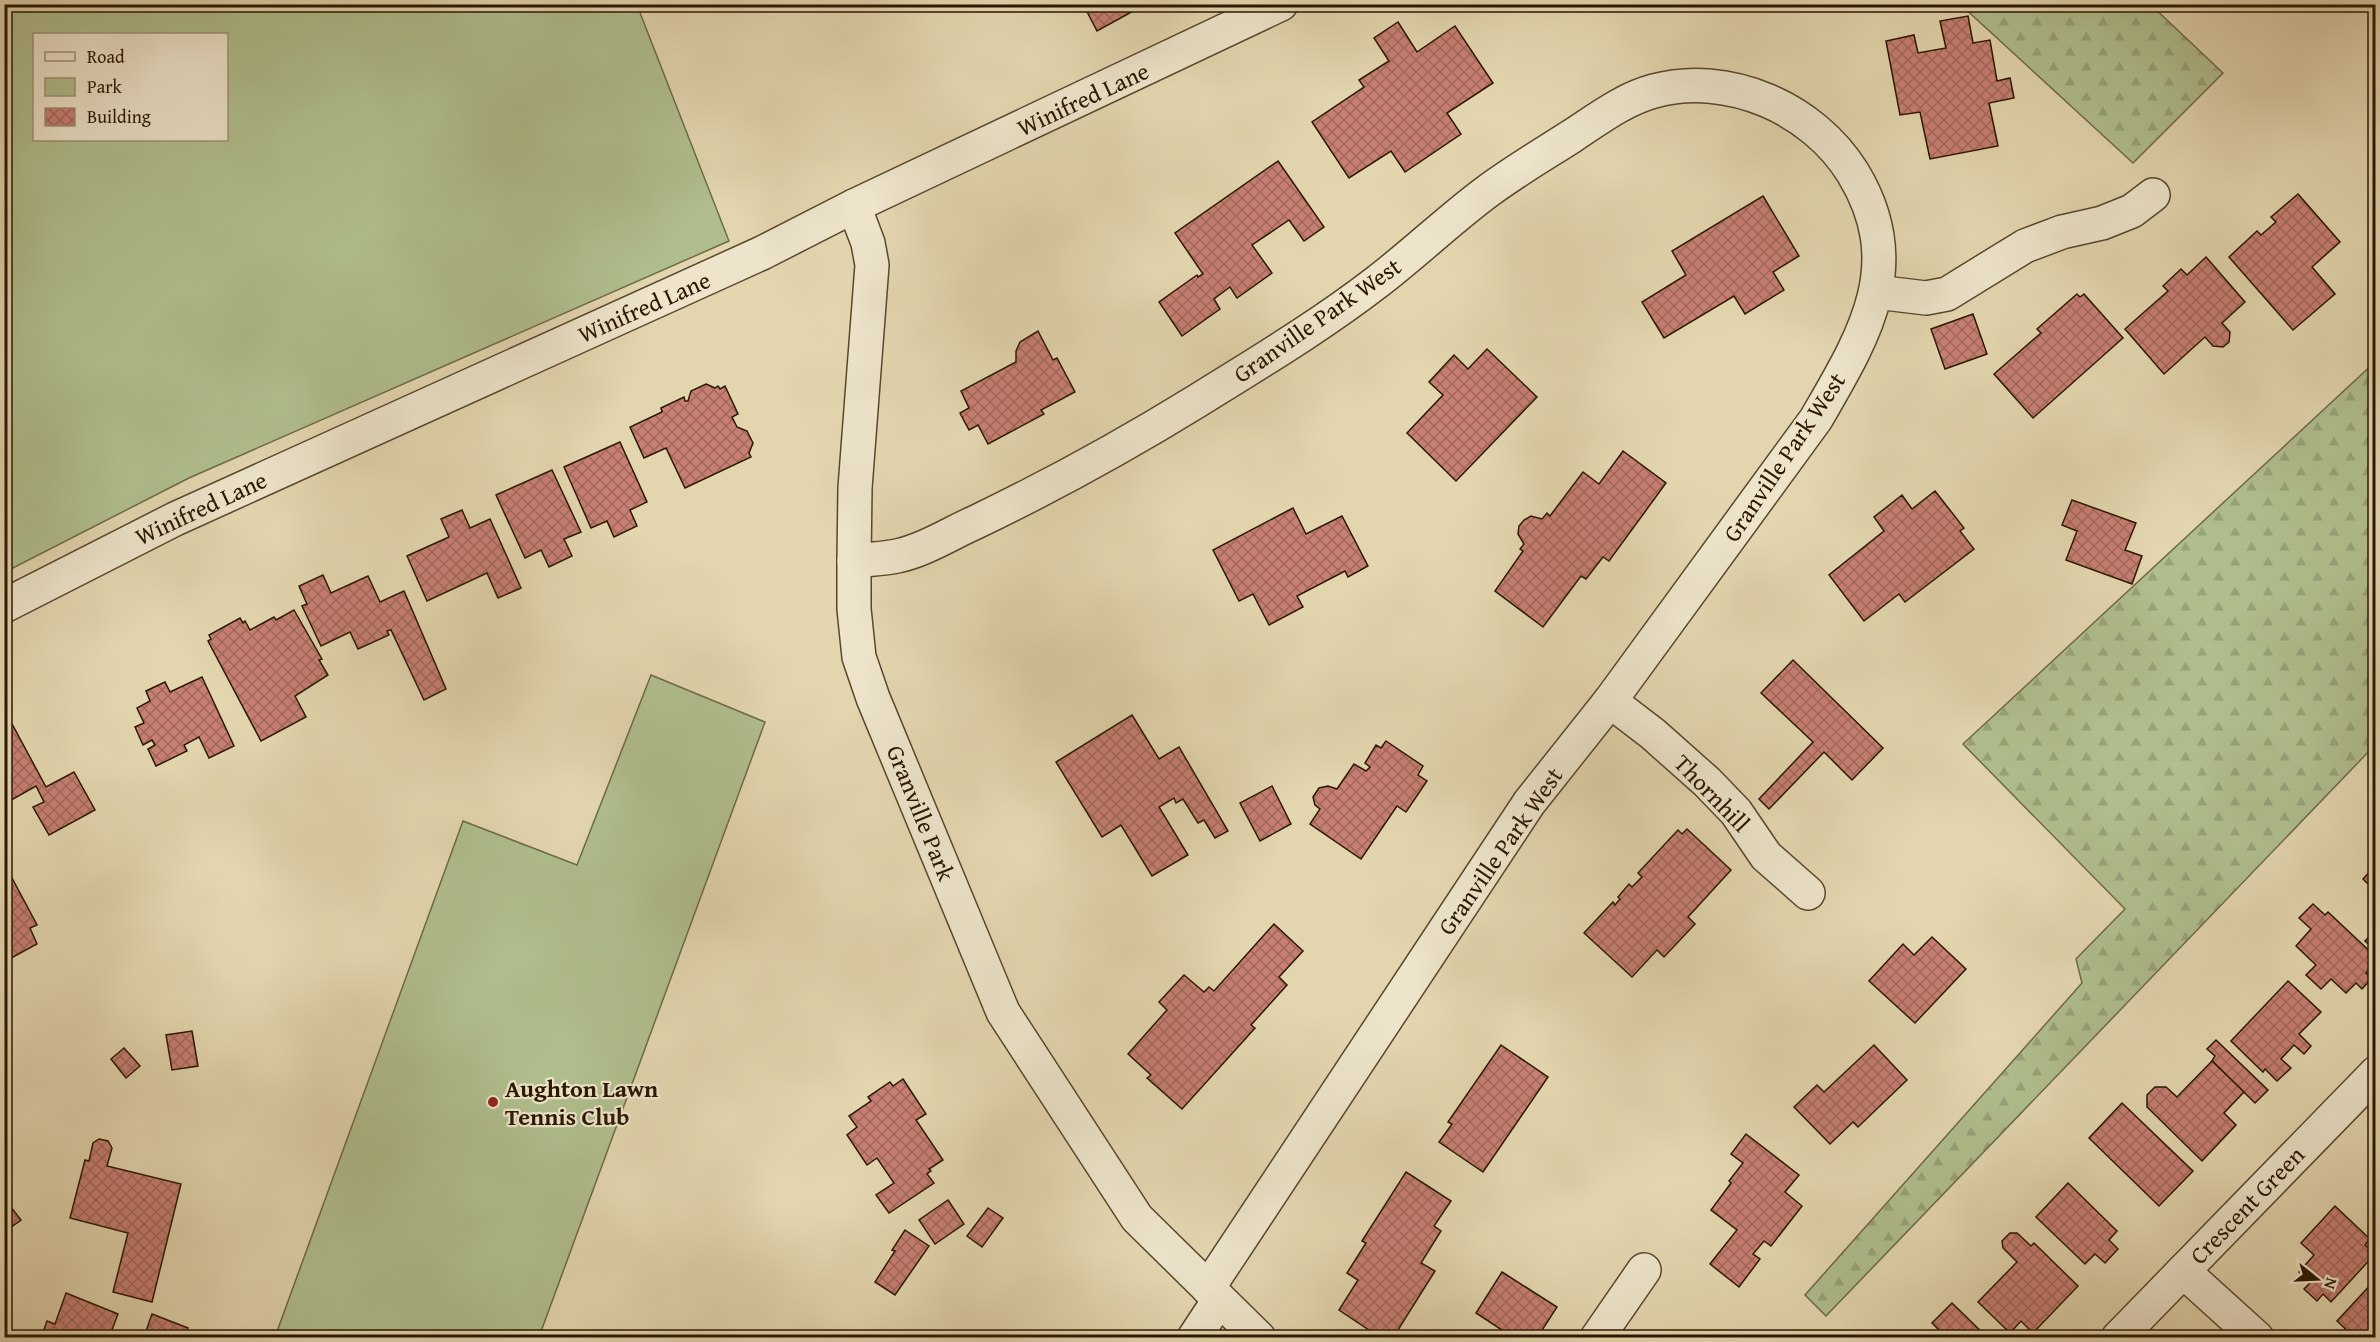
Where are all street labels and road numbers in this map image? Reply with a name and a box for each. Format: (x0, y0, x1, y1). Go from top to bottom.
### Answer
street label: Winifred Lane (1011, 53, 1155, 145)
street label: Granville Park West (1226, 249, 1408, 391)
street label: Winifred Lane (572, 262, 716, 352)
street label: Granville Park West (1714, 365, 1854, 549)
street label: Winifred Lane (129, 462, 273, 554)
street label: Granville Park (878, 740, 964, 887)
street label: Thornhill (1666, 746, 1758, 840)
street label: Granville Park West (1429, 760, 1571, 942)
street label: Crescent Green (2182, 1138, 2313, 1272)

